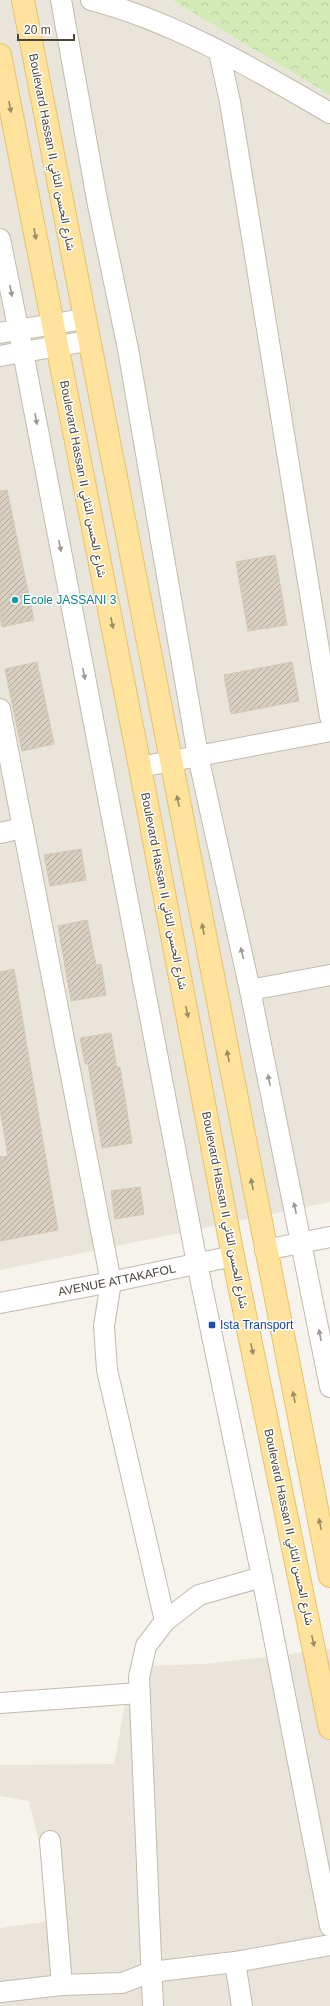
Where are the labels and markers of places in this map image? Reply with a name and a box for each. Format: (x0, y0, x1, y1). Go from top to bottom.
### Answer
place label: Ecole JASSANI 3 (23, 593, 117, 607)
marker: Ecole JASSANI 3 (10, 595, 20, 605)
place label: Ista Transport (220, 1318, 294, 1332)
marker: Ista Transport (207, 1320, 217, 1330)

